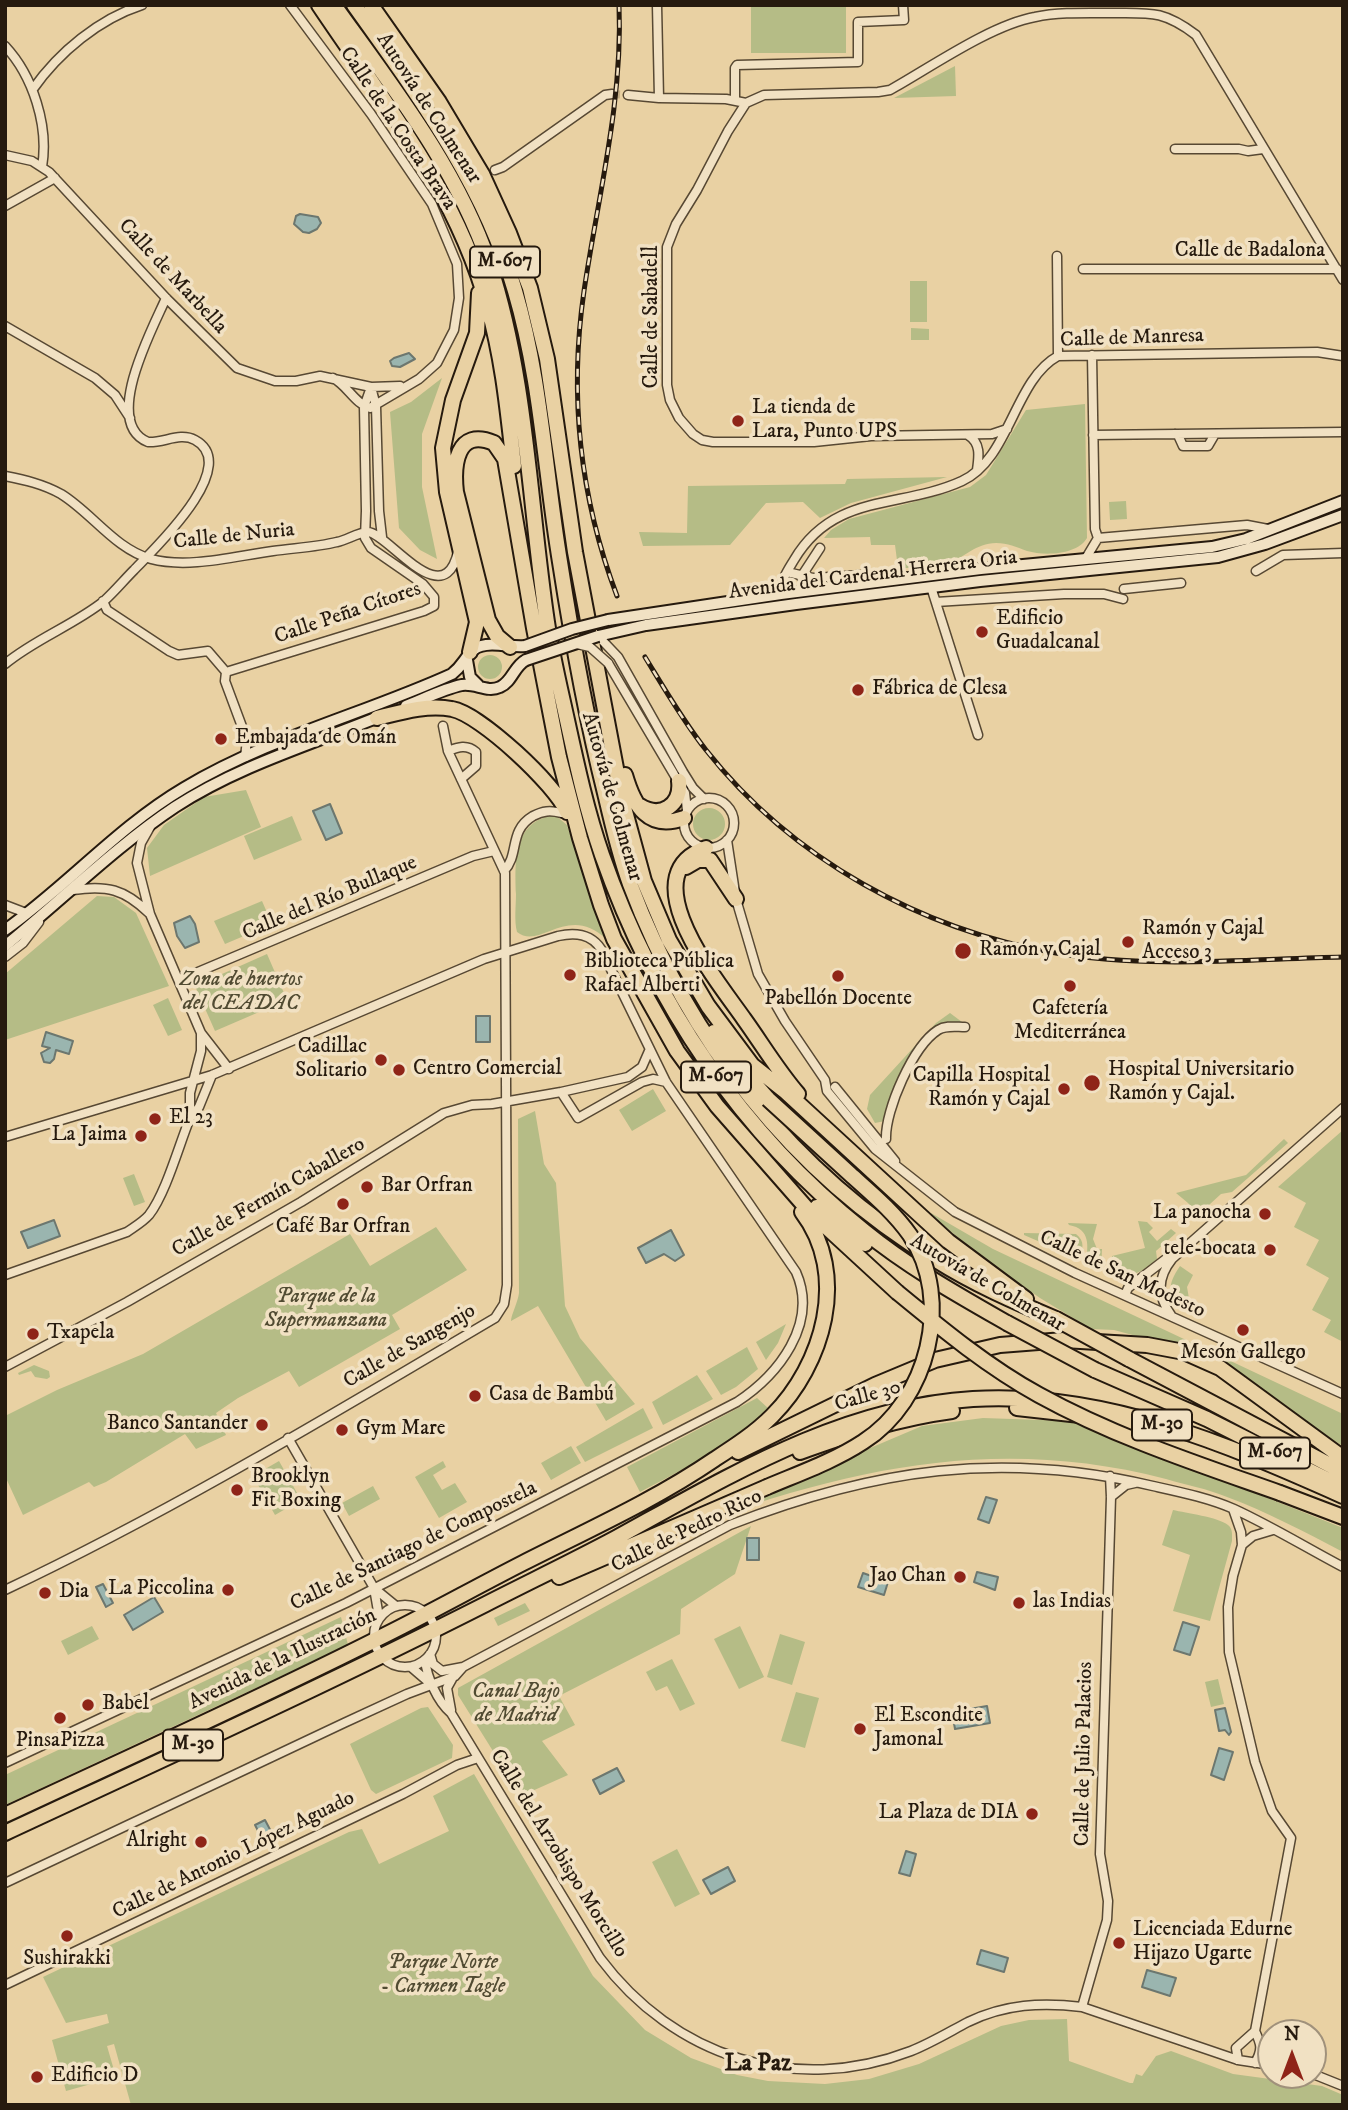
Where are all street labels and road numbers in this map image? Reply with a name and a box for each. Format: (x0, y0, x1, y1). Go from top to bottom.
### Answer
street label: Autovía de Colmenar (370, 29, 486, 189)
street label: Calle de la Costa Brava (333, 43, 461, 215)
street label: Calle de Marbella (112, 214, 232, 340)
street label: Calle de Badalona (1175, 239, 1325, 265)
road number: M-607 (470, 246, 540, 278)
street label: Calle de Sabadell (640, 246, 666, 388)
street label: Calle de Manresa (1060, 324, 1204, 354)
street label: Calle de Nuria (172, 518, 296, 556)
street label: Avenida del Cardenal Herrera Oria (727, 546, 1019, 606)
street label: Calle Peña Cítores (271, 577, 425, 651)
street label: Autovía de Colmenar (575, 710, 647, 884)
street label: Calle del Río Bullaque (239, 851, 421, 947)
road number: M-607 (681, 1062, 751, 1092)
street label: Calle de Fermín Caballero (168, 1132, 370, 1264)
street label: Calle de San Modesto (1035, 1226, 1209, 1324)
street label: Autovía de Colmenar (905, 1229, 1069, 1339)
street label: Calle de Sangenjo (339, 1299, 481, 1395)
street label: Calle 30 (832, 1376, 904, 1418)
road number: M-30 (1132, 1410, 1192, 1441)
road number: M-607 (1240, 1438, 1310, 1469)
street label: Calle de Santiago de Compostela (287, 1476, 541, 1618)
street label: Calle de Pedro Rico (608, 1485, 766, 1579)
street label: Avenida de la Ilustración (185, 1604, 381, 1716)
street label: Calle de Julio Palacios (1071, 1661, 1099, 1847)
road number: M-30 (163, 1730, 223, 1760)
street label: Calle del Arzobispo Morcillo (484, 1745, 632, 1963)
street label: Calle de Antonio López Aguado (109, 1786, 359, 1926)

